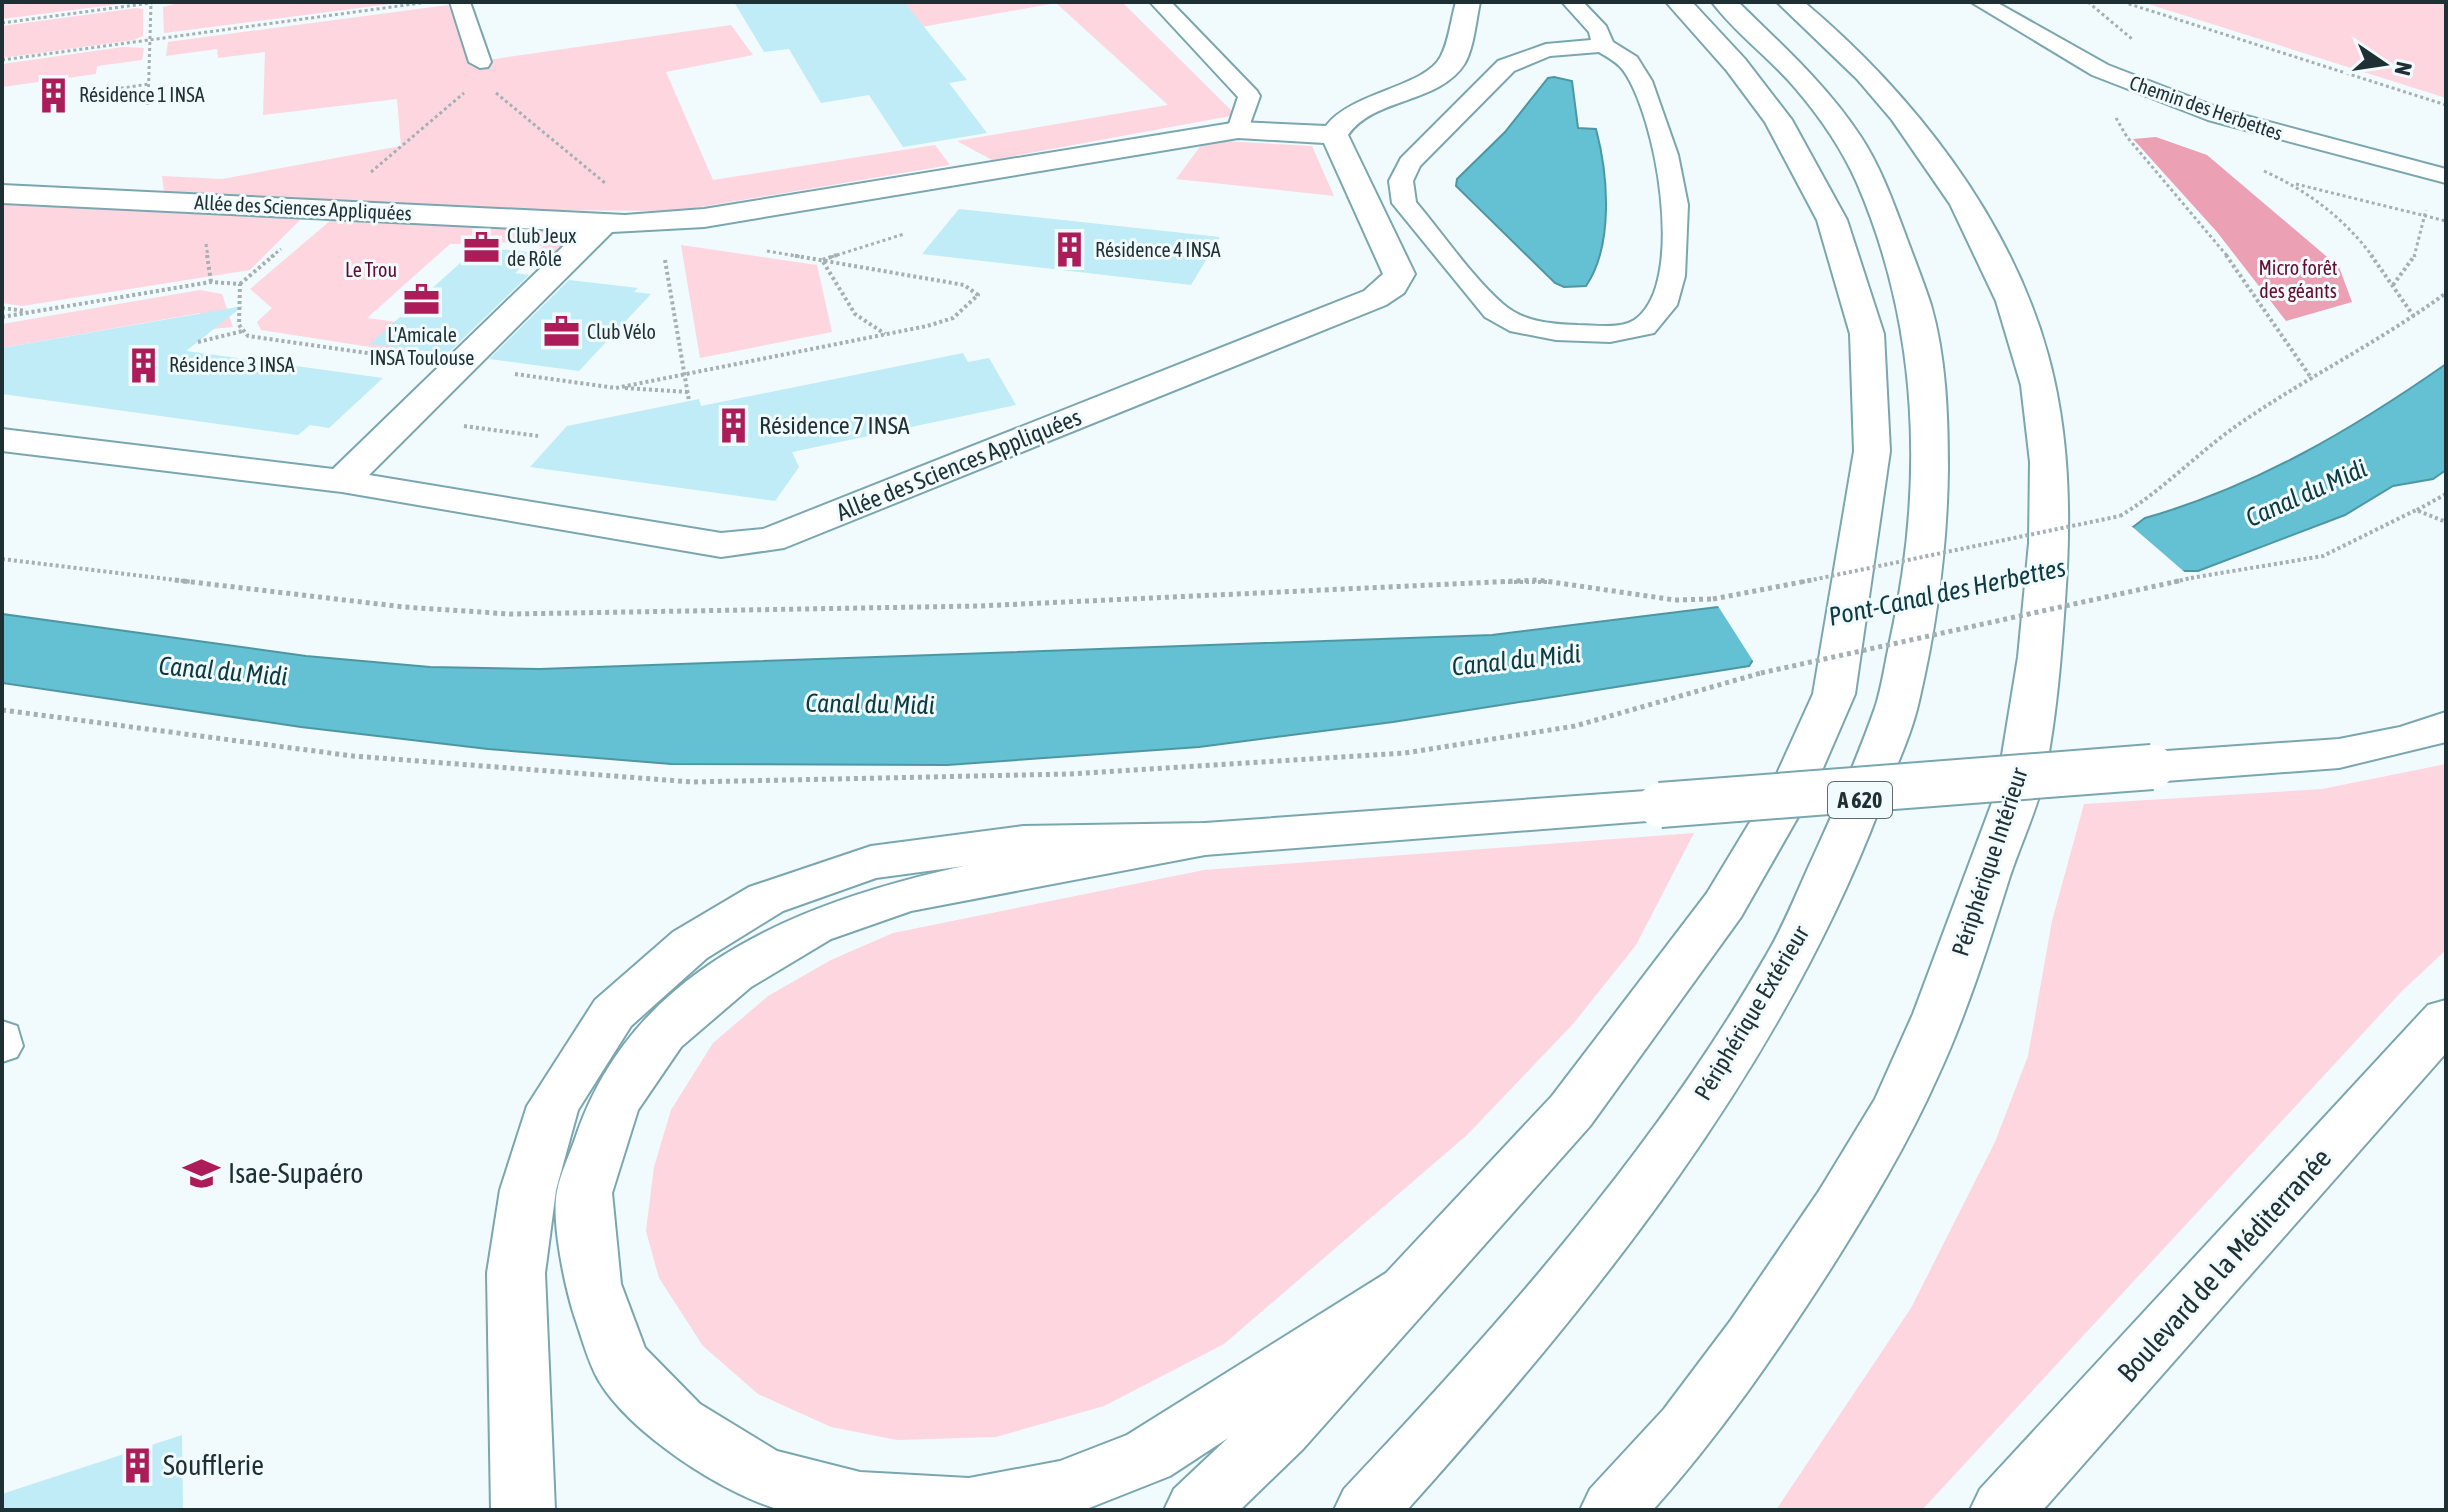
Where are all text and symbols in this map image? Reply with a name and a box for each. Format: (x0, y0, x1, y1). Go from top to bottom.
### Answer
north arrow (2344, 24, 2424, 104)
text: N (2389, 59, 2418, 78)
street label: Chemin des Herbettes (2127, 71, 2286, 144)
building icon: Résidence 1 INSA (34, 76, 72, 114)
place label: Résidence 1 INSA (79, 83, 205, 106)
street label: Allée des Sciences Appliquées (194, 190, 412, 225)
place label: Club Jeux de Rôle (507, 224, 576, 270)
office icon: Club Jeux de Rôle (462, 229, 500, 267)
building icon: Résidence 4 INSA (1050, 231, 1088, 269)
place label: Résidence 4 INSA (1095, 238, 1221, 261)
park label: Micro forêt des géants (2258, 256, 2338, 302)
park label: Le Trou (345, 258, 397, 281)
office icon: L'Amicale INSA Toulouse (403, 281, 441, 319)
office icon: Club Vélo (542, 313, 580, 351)
place label: Club Vélo (587, 320, 656, 343)
place label: L'Amicale INSA Toulouse (370, 323, 474, 369)
building icon: Résidence 3 INSA (124, 346, 162, 384)
place label: Résidence 3 INSA (169, 353, 295, 376)
street label: Allée des Sciences Appliquées (833, 403, 1085, 526)
building icon: Résidence 7 INSA (714, 407, 752, 445)
place label: Résidence 7 INSA (759, 412, 910, 439)
water label: Canal du Midi (2241, 453, 2371, 533)
water label: Pont-Canal des Herbettes (1826, 552, 2068, 632)
water label: Canal du Midi (1450, 638, 1582, 682)
water label: Canal du Midi (157, 650, 289, 692)
water label: Canal du Midi (805, 688, 935, 720)
street label: Périphérique Intérieur (1946, 764, 2033, 959)
road number: A 620 (1828, 782, 1892, 818)
street label: Périphérique Extérieur (1689, 920, 1815, 1105)
street label: Boulevard de la Méditerranée (2111, 1142, 2337, 1388)
school or university icon: Isae-Supaéro (183, 1154, 221, 1192)
place label: Isae-Supaéro (228, 1157, 363, 1189)
building icon: Soufflerie (118, 1446, 156, 1484)
place label: Soufflerie (163, 1449, 264, 1481)

